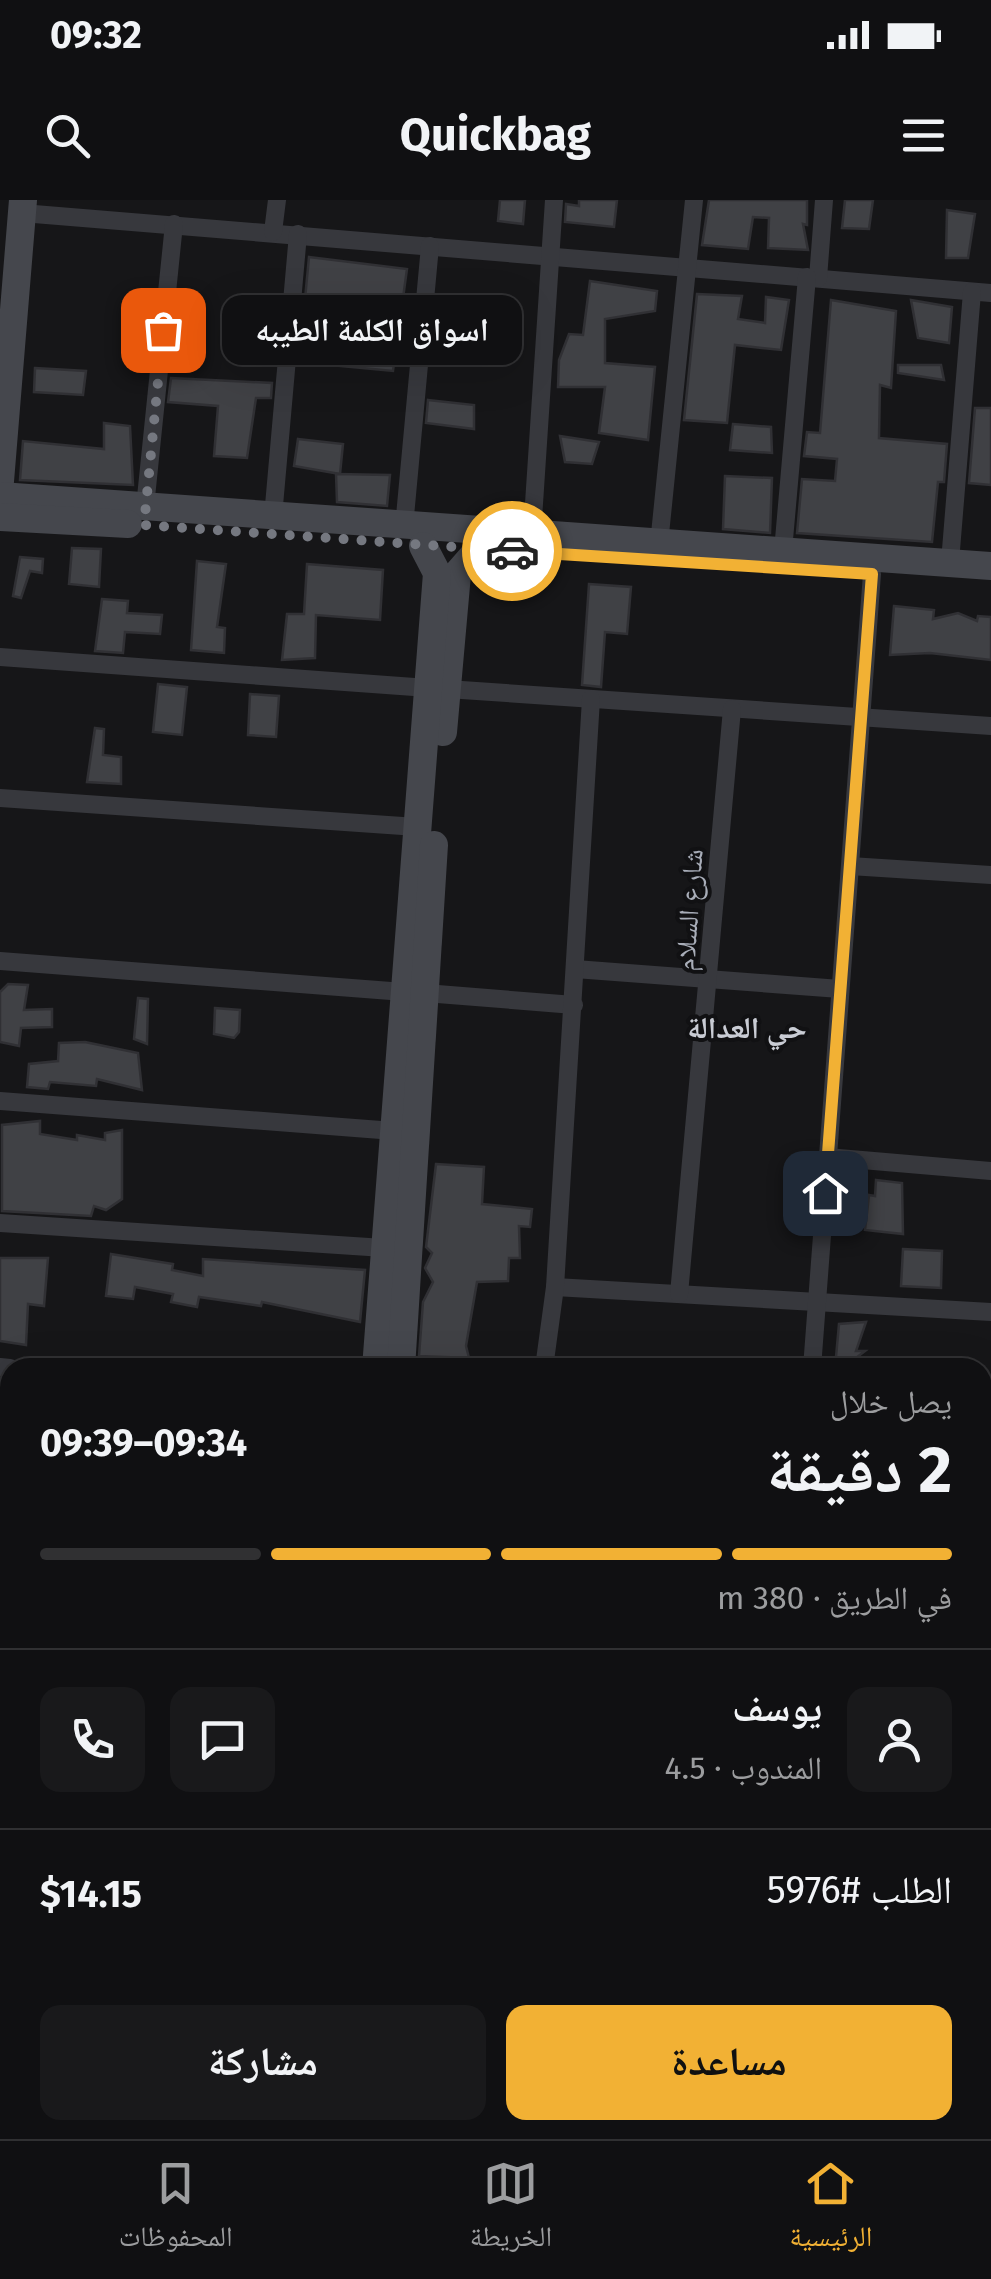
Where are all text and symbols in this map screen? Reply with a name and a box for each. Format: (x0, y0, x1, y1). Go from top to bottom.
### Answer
text: 09:32 (50, 12, 142, 58)
icon: search (40, 108, 95, 163)
text: Quickbag (400, 108, 591, 162)
icon: menu (896, 108, 951, 163)
pin (121, 288, 206, 373)
callout: اسواق الكلمة الطيبه (223, 295, 523, 365)
icon: bag (136, 303, 191, 358)
text: اسواق الكلمة الطيبه (255, 311, 489, 349)
courier (462, 501, 562, 601)
icon: car (485, 524, 540, 579)
street label: شارع السلام (668, 848, 712, 972)
district label: حي العدالة (687, 1010, 807, 1051)
pin (783, 1151, 868, 1236)
icon: home (798, 1166, 853, 1221)
text: يصل خلال (830, 1383, 952, 1421)
text: 09:34–09:39 (40, 1420, 247, 1466)
text: 2 دقيقة (766, 1431, 952, 1509)
text: في الطريق · 380 m (717, 1579, 952, 1617)
text: يوسف (732, 1685, 822, 1731)
button: phone (40, 1687, 145, 1792)
button: chat (170, 1687, 275, 1792)
button: person (847, 1687, 952, 1792)
text: المندوب · 4.5 (664, 1749, 822, 1787)
text: الطلب #5976 (767, 1867, 952, 1913)
text: $14.15 (40, 1871, 142, 1917)
button: مشاركة (40, 2005, 486, 2120)
button: مساعدة (506, 2005, 952, 2120)
tab: المحفوظات (119, 2156, 233, 2264)
tab: الخريطة (470, 2156, 552, 2264)
tab: الرئيسية (789, 2156, 872, 2264)

